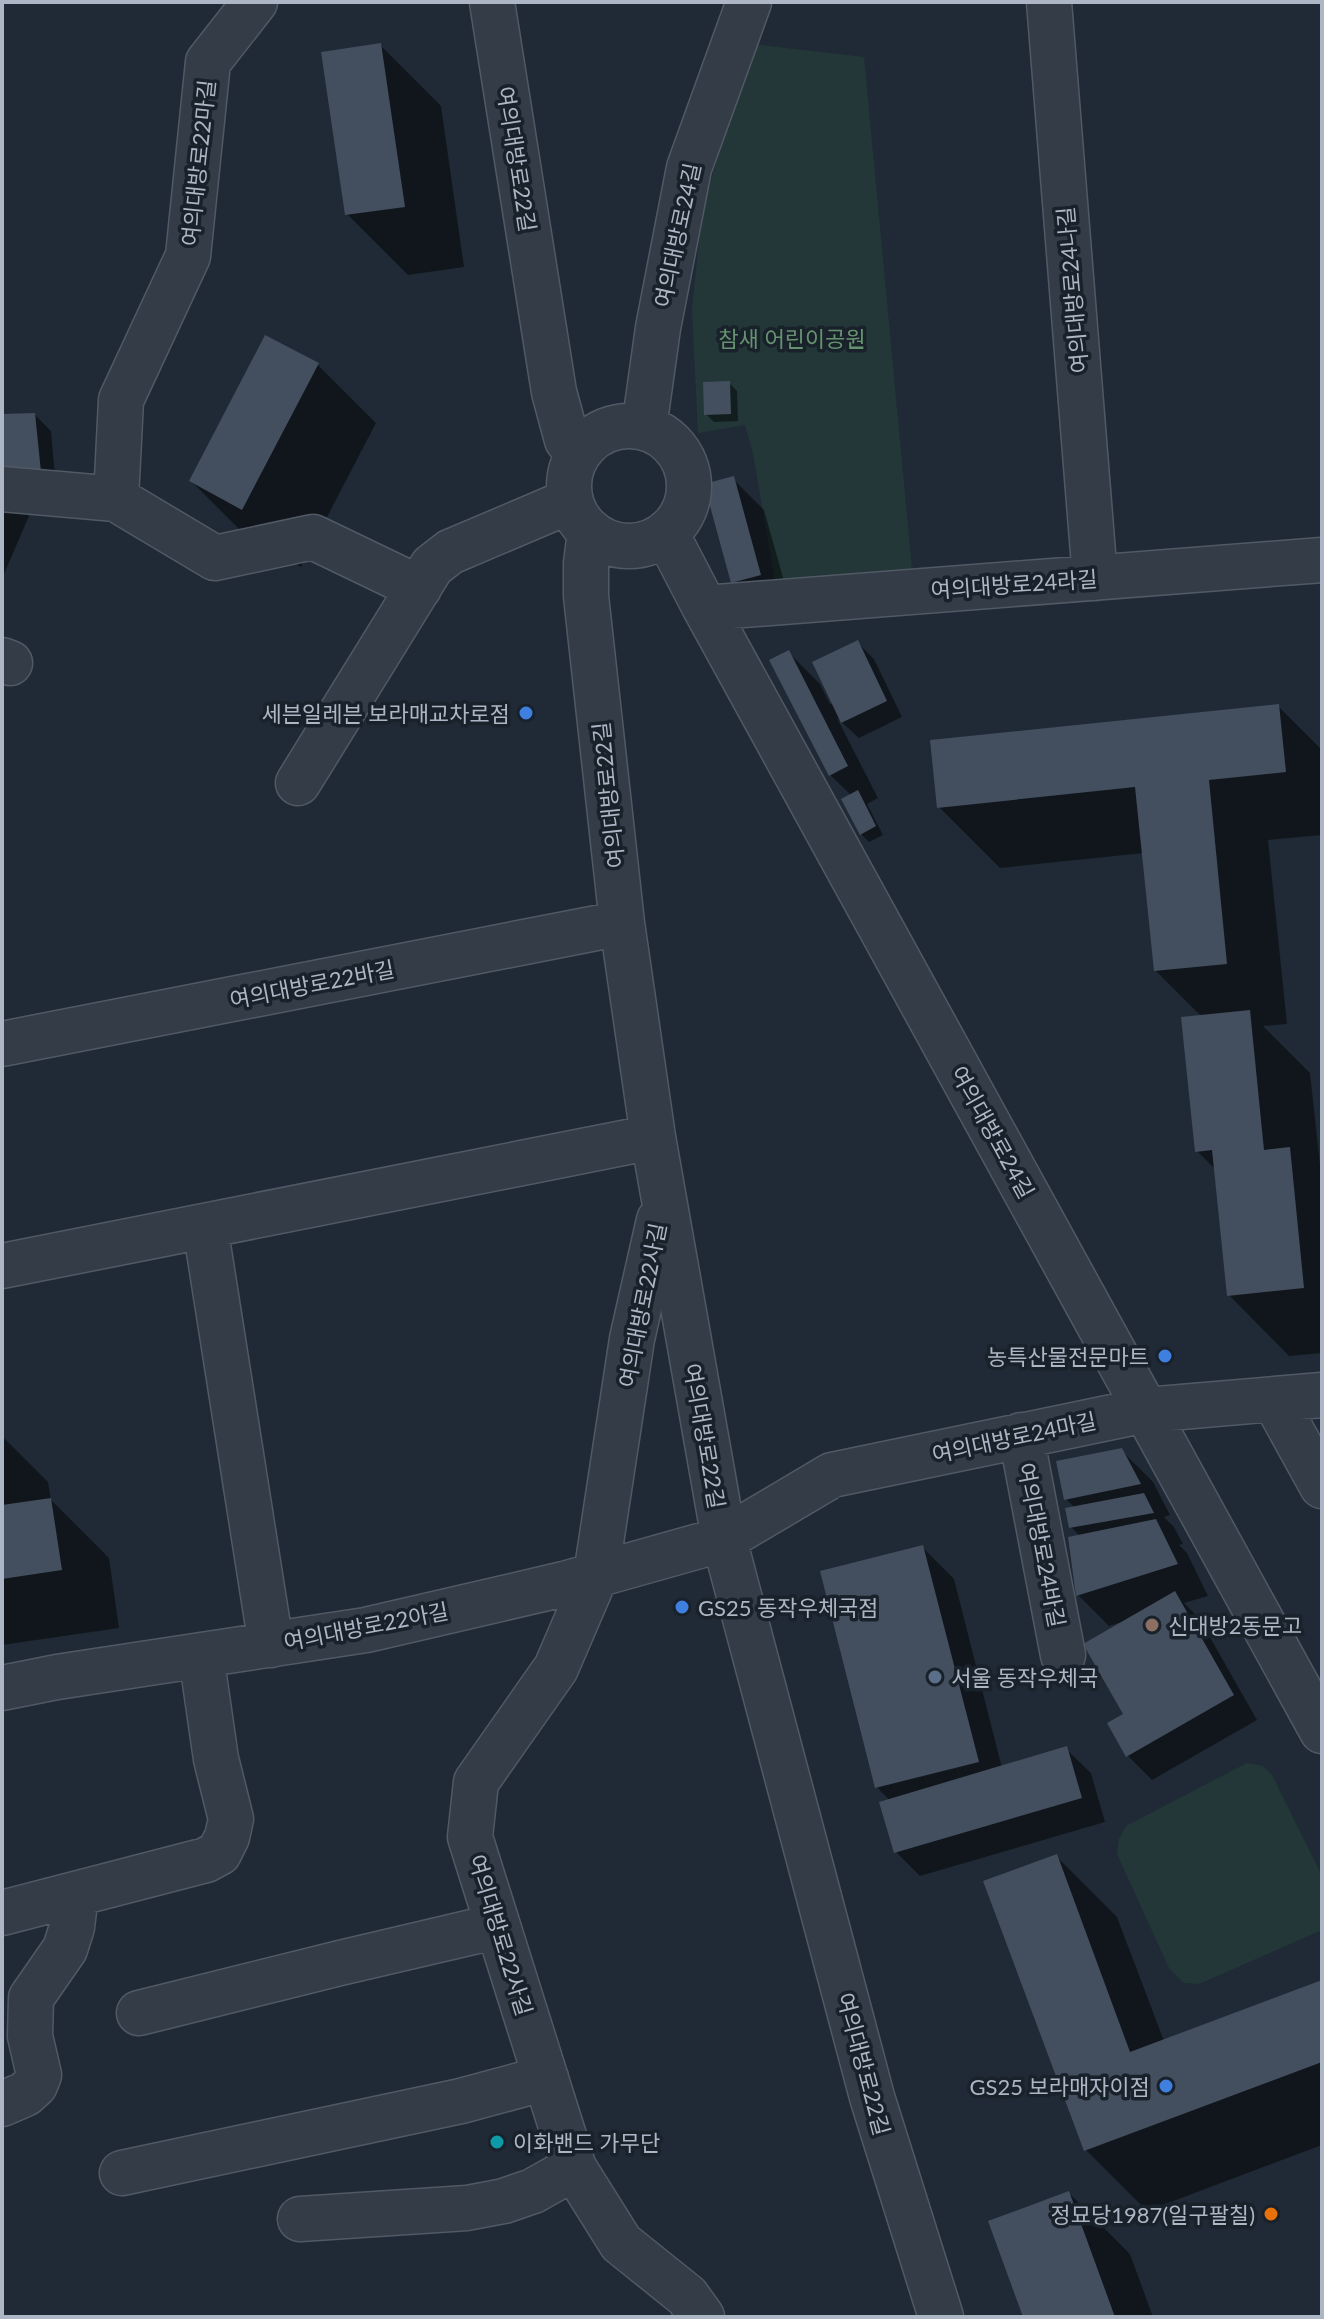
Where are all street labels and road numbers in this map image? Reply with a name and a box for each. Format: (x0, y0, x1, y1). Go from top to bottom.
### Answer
street label: 여의대방로22마길 (176, 78, 220, 248)
street label: 여의대방로22길 (492, 84, 542, 234)
street label: 여의대방로24길 (649, 160, 705, 310)
street label: 여의대방로24나길 (1051, 206, 1093, 374)
street label: 여의대방로24라길 (930, 565, 1098, 603)
street label: 여의대방로22길 (587, 721, 629, 869)
street label: 여의대방로22바길 (227, 955, 397, 1013)
street label: 여의대방로24길 (946, 1061, 1040, 1203)
street label: 여의대방로22사길 (613, 1220, 671, 1390)
street label: 여의대방로22길 (679, 1361, 731, 1511)
street label: 여의대방로24마길 (929, 1406, 1099, 1468)
street label: 여의대방로24바길 (1013, 1460, 1071, 1630)
street label: 여의대방로22아길 (281, 1597, 451, 1655)
street label: 여의대방로22사길 (464, 1851, 538, 2019)
street label: 여의대방로22길 (832, 1990, 896, 2138)

